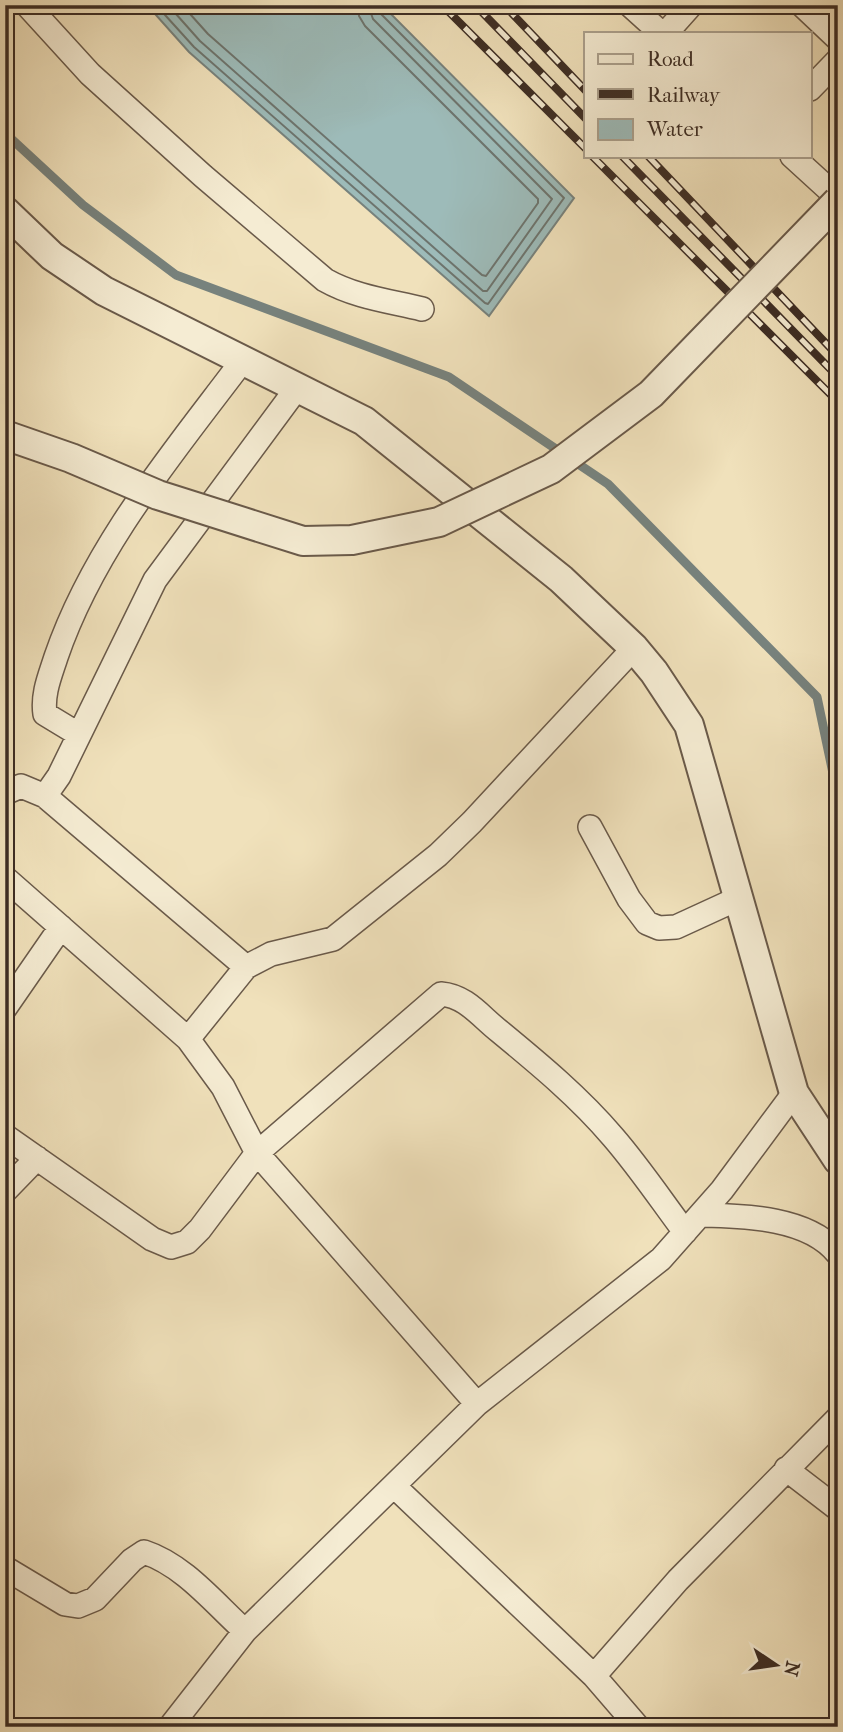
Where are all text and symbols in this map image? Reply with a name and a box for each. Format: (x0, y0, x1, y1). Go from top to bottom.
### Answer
legend (584, 32, 812, 158)
text: Road (647, 47, 694, 71)
text: Railway (647, 83, 721, 107)
text: Water (646, 117, 703, 141)
north arrow (742, 1630, 812, 1700)
text: N (779, 1659, 804, 1679)

